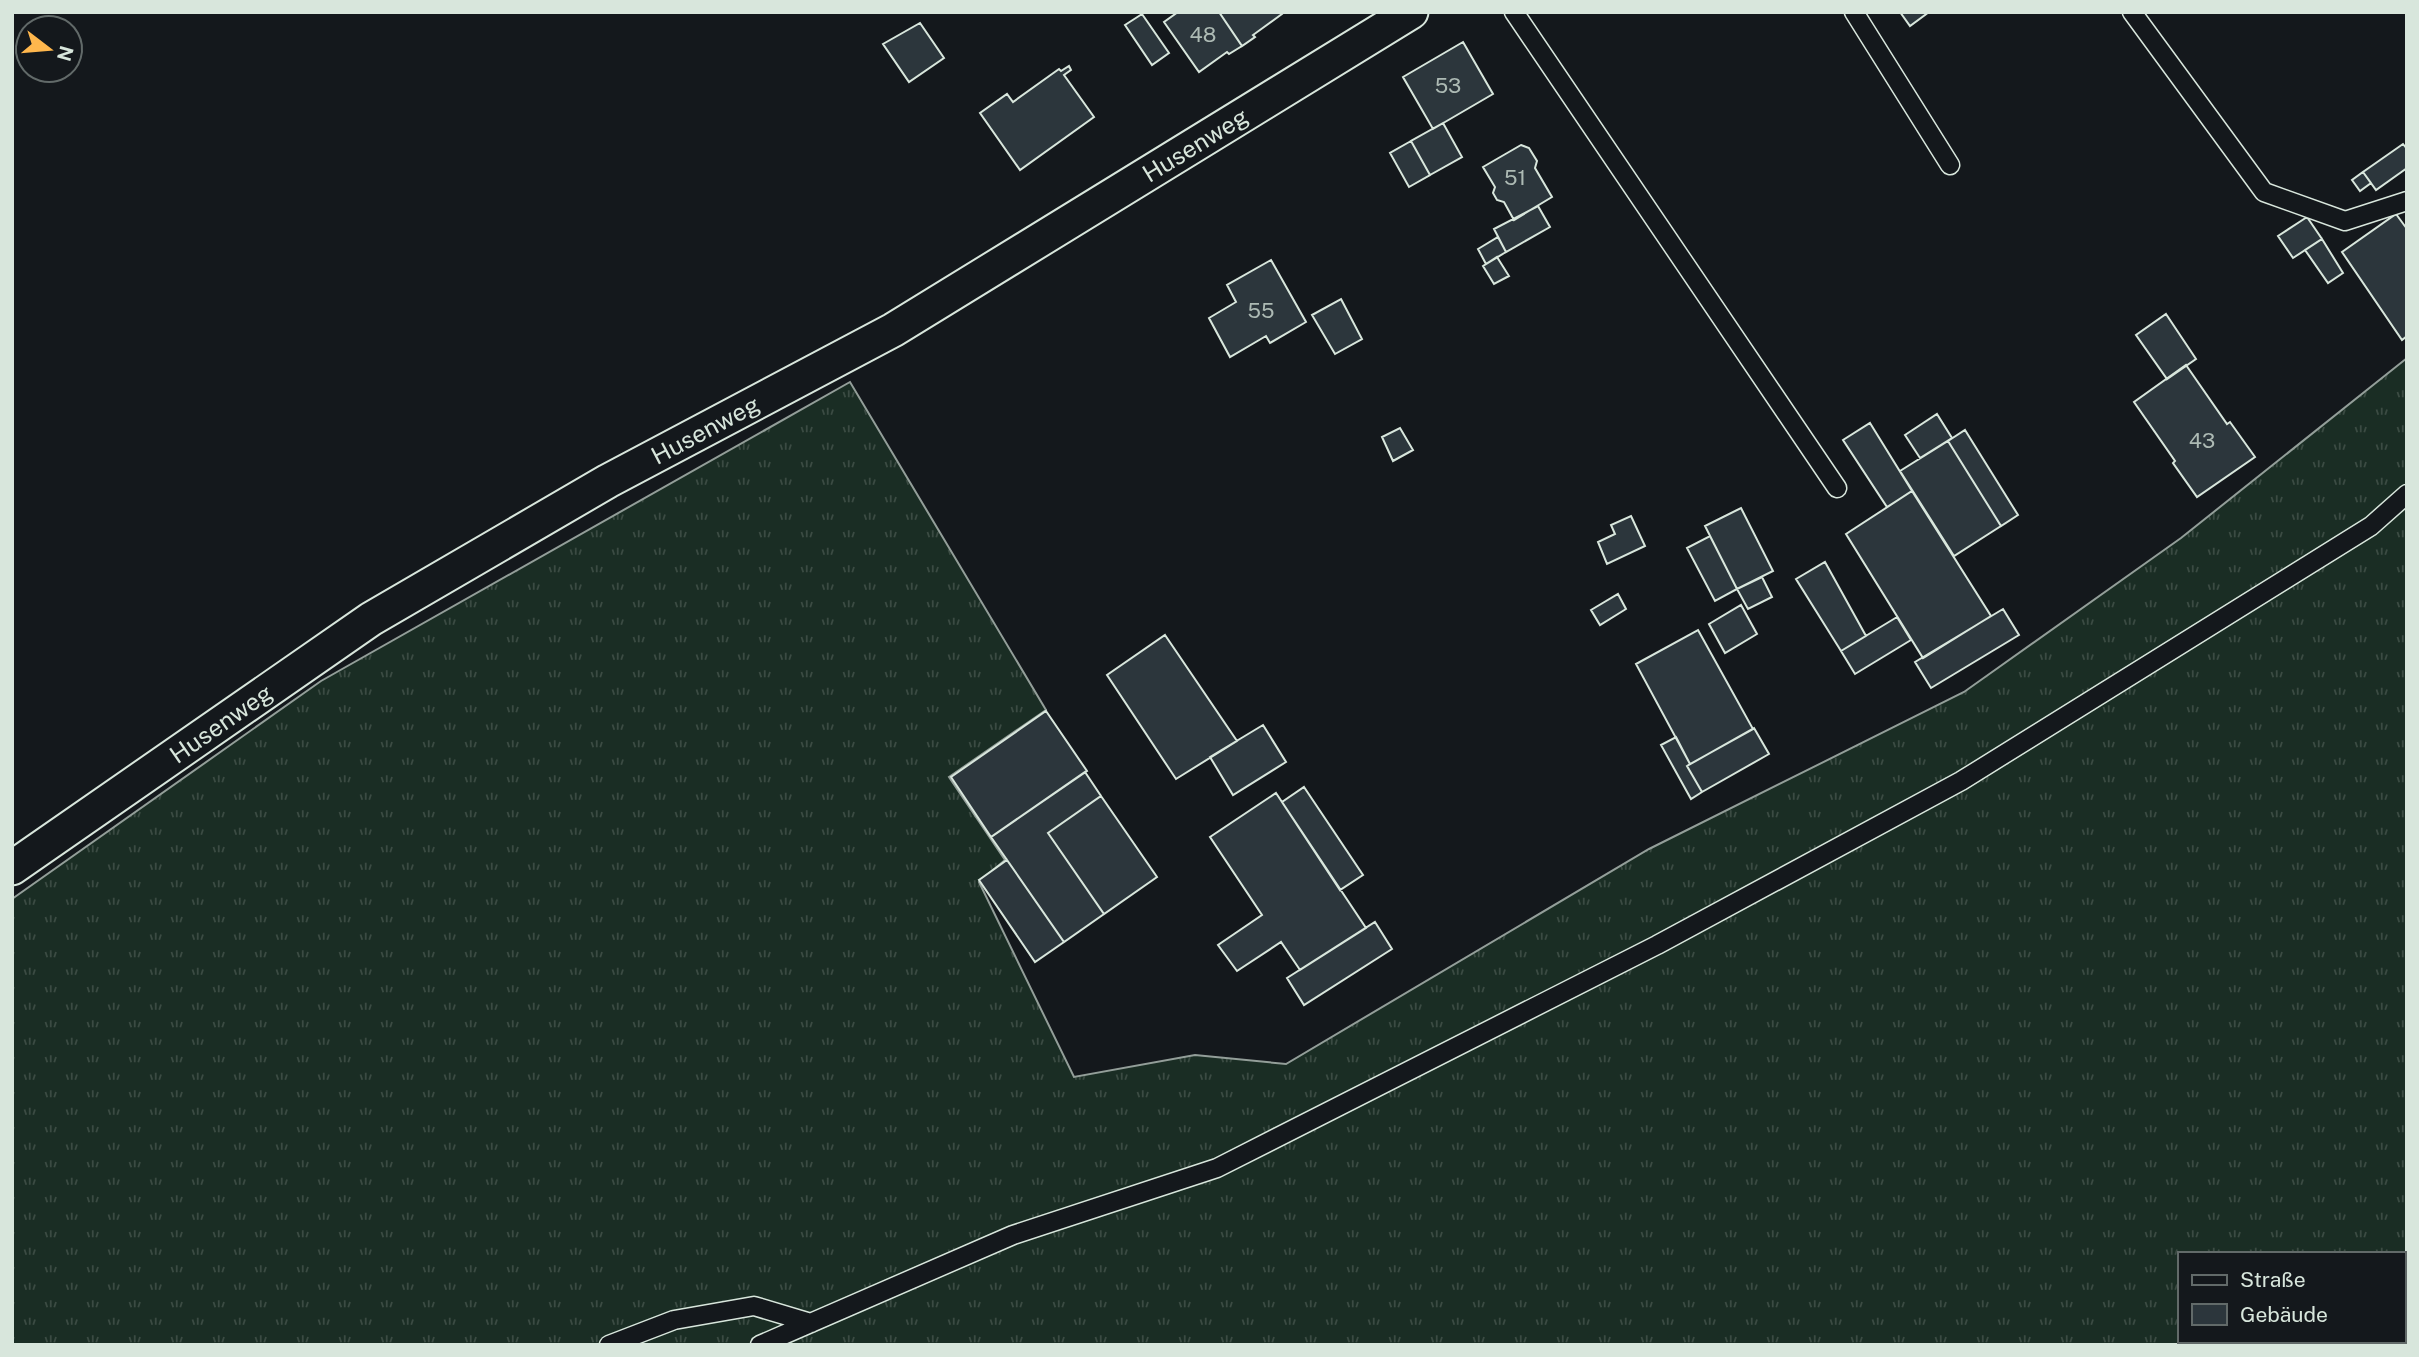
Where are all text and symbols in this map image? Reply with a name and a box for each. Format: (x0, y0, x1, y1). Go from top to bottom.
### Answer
north arrow (14, 14, 84, 84)
house number: 48 (1190, 22, 1216, 47)
text: N (53, 44, 78, 64)
house number: 53 (1435, 73, 1461, 98)
street label: Husenweg (1137, 102, 1253, 188)
house number: 51 (1504, 165, 1526, 190)
house number: 55 (1248, 298, 1274, 323)
street label: Husenweg (646, 389, 764, 470)
house number: 43 (2189, 428, 2215, 453)
street label: Husenweg (164, 678, 277, 769)
legend (2178, 1252, 2405, 1343)
text: Straße (2240, 1267, 2306, 1292)
text: Gebäude (2240, 1302, 2328, 1327)

